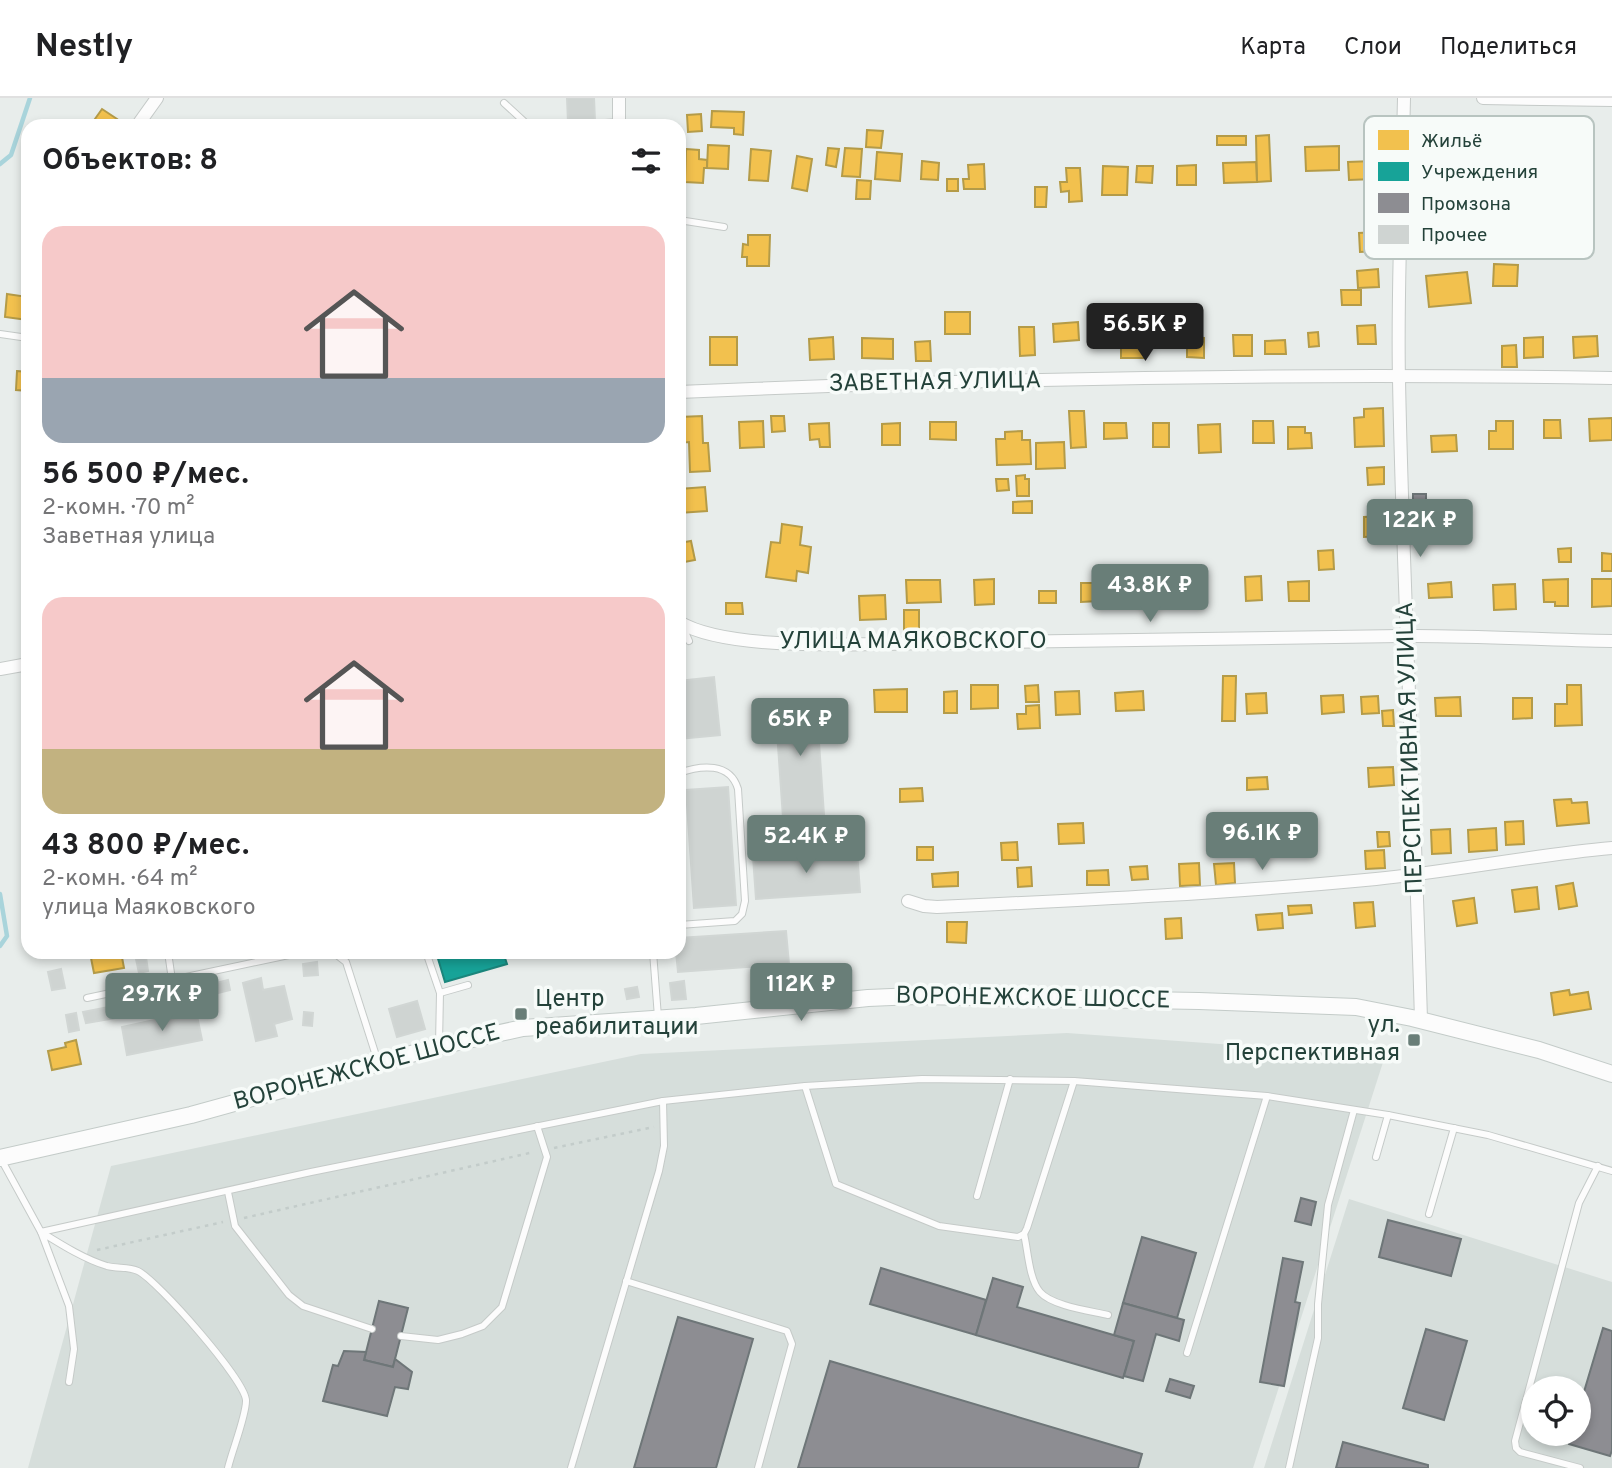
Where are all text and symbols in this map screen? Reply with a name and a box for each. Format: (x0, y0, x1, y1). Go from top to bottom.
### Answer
text: Nestly (35, 27, 133, 69)
text: Карта (1240, 33, 1306, 63)
text: Слои (1344, 33, 1402, 63)
text: Поделиться (1440, 33, 1577, 63)
legend (1364, 116, 1594, 259)
text: Жильё (1421, 130, 1482, 154)
icon: filters (627, 142, 665, 180)
text: Объектов: 8 (42, 143, 218, 180)
text: Учреждения (1421, 161, 1538, 185)
text: Промзона (1421, 193, 1511, 217)
text: Прочее (1421, 224, 1487, 248)
icon: home (291, 271, 417, 397)
pin: 56.5K ₽ (1080, 303, 1210, 363)
text: 56.5K ₽ (1103, 311, 1187, 340)
street label: ЗАВЕТНАЯ УЛИЦА (828, 366, 1042, 400)
text: 56 500 ₽/мес. (42, 457, 249, 494)
text: 2-комн. · 70 m² (42, 494, 195, 523)
pin: 122K ₽ (1363, 500, 1477, 559)
text: 122K ₽ (1383, 507, 1457, 536)
text: Заветная улица (42, 523, 215, 552)
pin: 43.8K ₽ (1085, 564, 1215, 624)
text: 43.8K ₽ (1107, 572, 1193, 601)
street label: ПЕРСПЕКТИВНАЯ УЛИЦА (1391, 601, 1431, 895)
street label: УЛИЦА МАЯКОВСКОГО (779, 627, 1047, 657)
icon: home (291, 642, 417, 768)
pin: 65K ₽ (751, 698, 849, 758)
text: 65K ₽ (767, 706, 833, 735)
pin: 96.1K ₽ (1197, 812, 1327, 872)
pin: 52.4K ₽ (741, 816, 871, 875)
text: 96.1K ₽ (1222, 820, 1302, 849)
text: 52.4K ₽ (763, 823, 849, 852)
text: 43 800 ₽/мес. (42, 828, 249, 865)
text: 2-комн. · 64 m² (42, 865, 197, 894)
text: улица Маяковского (42, 894, 255, 923)
pin: 112K ₽ (744, 964, 858, 1023)
text: 112K ₽ (766, 971, 836, 1000)
pin: 29.7K ₽ (97, 974, 227, 1033)
text: 29.7K ₽ (121, 981, 203, 1010)
street label: ВОРОНЕЖСКОЕ ШОССЕ (895, 982, 1171, 1016)
place label: Центр реабилитации (535, 985, 699, 1043)
marker: Центр реабилитации (513, 1006, 529, 1022)
place label: ул. Перспективная (1225, 1011, 1400, 1069)
street label: ВОРОНЕЖСКОЕ ШОССЕ (230, 1018, 504, 1118)
marker: ул. Перспективная (1406, 1032, 1422, 1048)
map controls (1521, 1376, 1591, 1446)
button: locate (1521, 1376, 1591, 1446)

